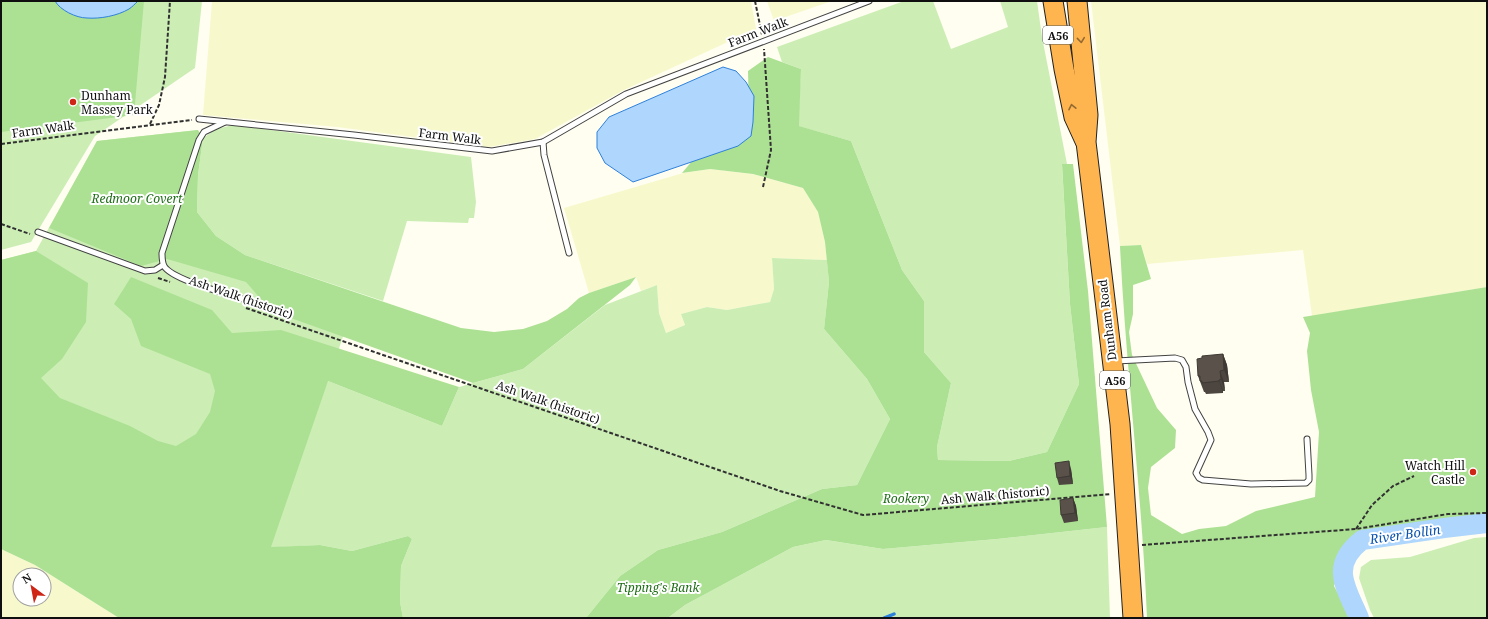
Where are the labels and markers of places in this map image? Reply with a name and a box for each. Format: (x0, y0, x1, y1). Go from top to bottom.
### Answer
place label: Dunham Massey Park (81, 87, 154, 118)
marker: Dunham Massey Park (68, 97, 78, 107)
place label: Watch Hill Castle (1405, 457, 1465, 488)
marker: Watch Hill Castle (1468, 467, 1478, 477)

